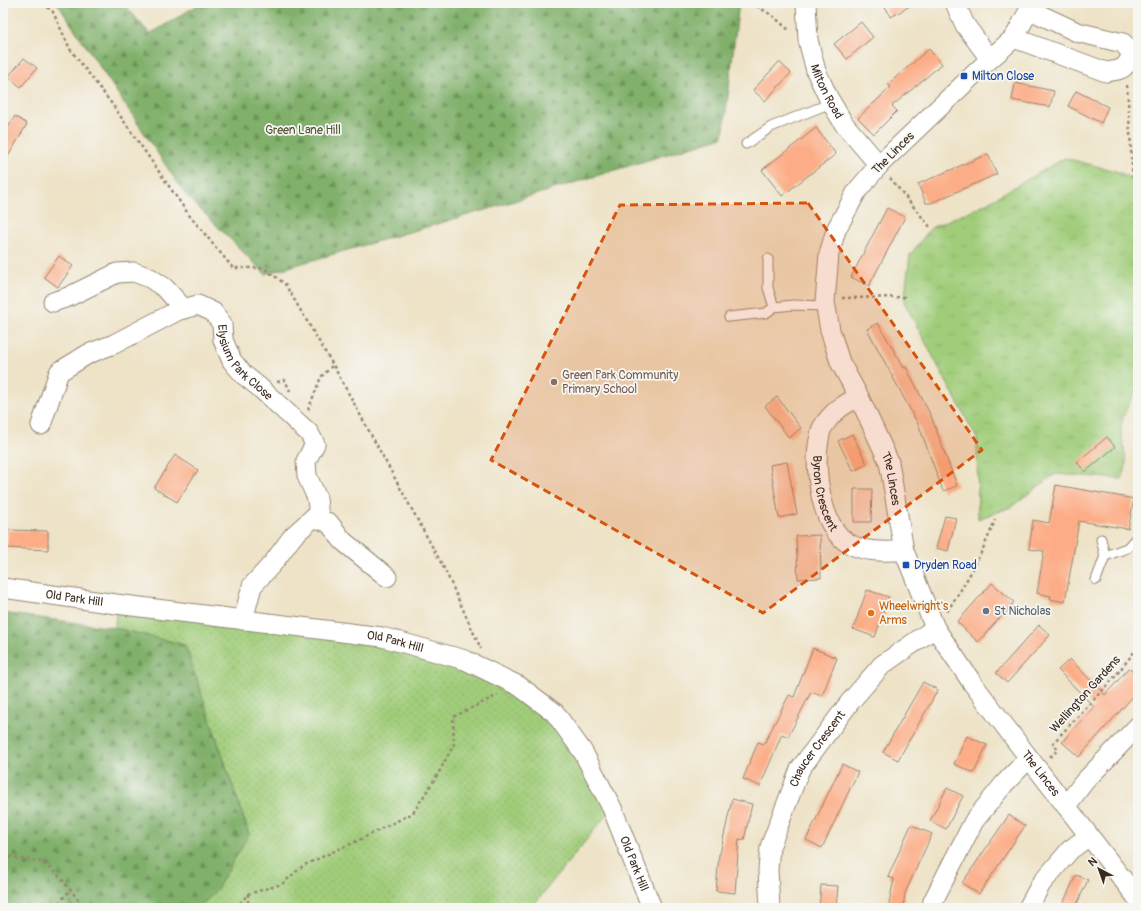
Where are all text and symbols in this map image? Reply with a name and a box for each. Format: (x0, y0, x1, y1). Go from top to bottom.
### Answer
street label: Milton Road (807, 63, 846, 122)
place label: Milton Close (972, 69, 1034, 84)
marker: Milton Close (959, 71, 969, 81)
park label: Green Lane Hill (265, 123, 341, 138)
street label: The Linces (869, 129, 918, 178)
street label: Elysium Park Close (214, 324, 276, 404)
place label: Green Park Community Primary School (562, 368, 678, 397)
marker: Green Park Community Primary School (549, 377, 559, 387)
street label: The Linces (878, 450, 903, 507)
street label: Byron Crescent (809, 455, 841, 535)
place label: Dryden Road (914, 558, 977, 573)
marker: Dryden Road (901, 560, 911, 570)
street label: Old Park Hill (44, 587, 104, 610)
place label: Wheelwright's Arms (879, 599, 949, 628)
place label: St Nicholas (994, 604, 1051, 619)
marker: St Nicholas (981, 606, 991, 616)
marker: Wheelwright's Arms (866, 608, 876, 618)
street label: Old Park Hill (366, 628, 425, 656)
street label: Wellington Gardens (1047, 652, 1124, 736)
street label: Chaucer Crescent (787, 708, 849, 789)
street label: The Linces (1018, 748, 1063, 800)
street label: Old Park Hill (616, 834, 652, 894)
north arrow (1079, 849, 1119, 889)
text: N (1086, 854, 1100, 869)

